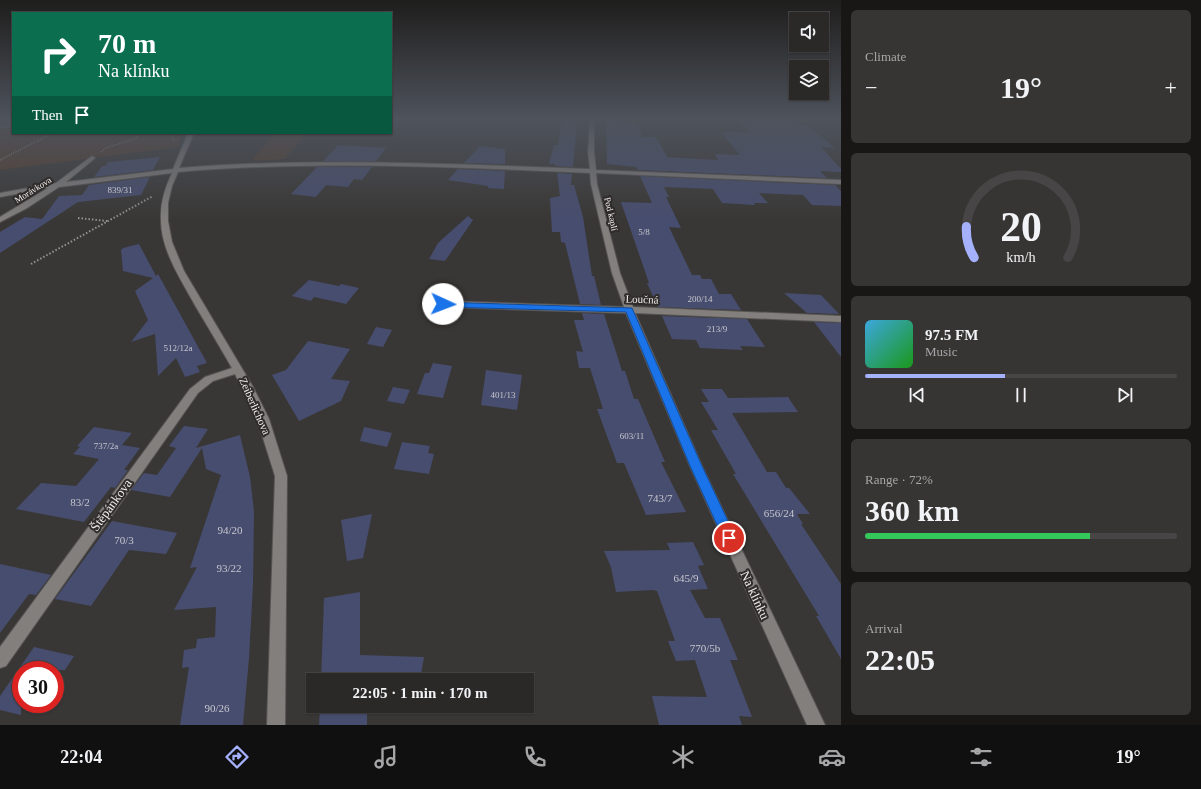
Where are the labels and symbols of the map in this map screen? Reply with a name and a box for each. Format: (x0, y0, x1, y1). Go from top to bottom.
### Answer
street label: Morávkova (13, 175, 53, 205)
house number: 839/31 (107, 185, 133, 195)
street label: Pod kaplí (602, 196, 620, 232)
house number: 5/8 (638, 227, 650, 237)
position arrow (422, 283, 464, 325)
street label: Loučná (625, 292, 659, 306)
house number: 200/14 (687, 294, 713, 304)
house number: 213/9 (707, 324, 728, 334)
house number: 512/12a (164, 343, 193, 353)
street label: Zeiberlichova (237, 376, 273, 436)
house number: 401/13 (490, 390, 516, 400)
house number: 603/11 (620, 431, 644, 441)
house number: 737/2a (94, 441, 118, 451)
street label: Štěpánkova (87, 476, 135, 534)
house number: 743/7 (647, 492, 673, 504)
house number: 83/2 (70, 496, 90, 508)
house number: 656/24 (764, 507, 795, 519)
pin (712, 521, 746, 555)
house number: 94/20 (217, 524, 243, 536)
house number: 70/3 (114, 534, 134, 546)
house number: 93/22 (216, 562, 242, 574)
street label: Na klínku (737, 568, 773, 622)
house number: 645/9 (673, 572, 699, 584)
house number: 770/5b (690, 642, 721, 654)
speed limit sign: 30 (12, 661, 64, 713)
house number: 90/26 (204, 702, 230, 714)

